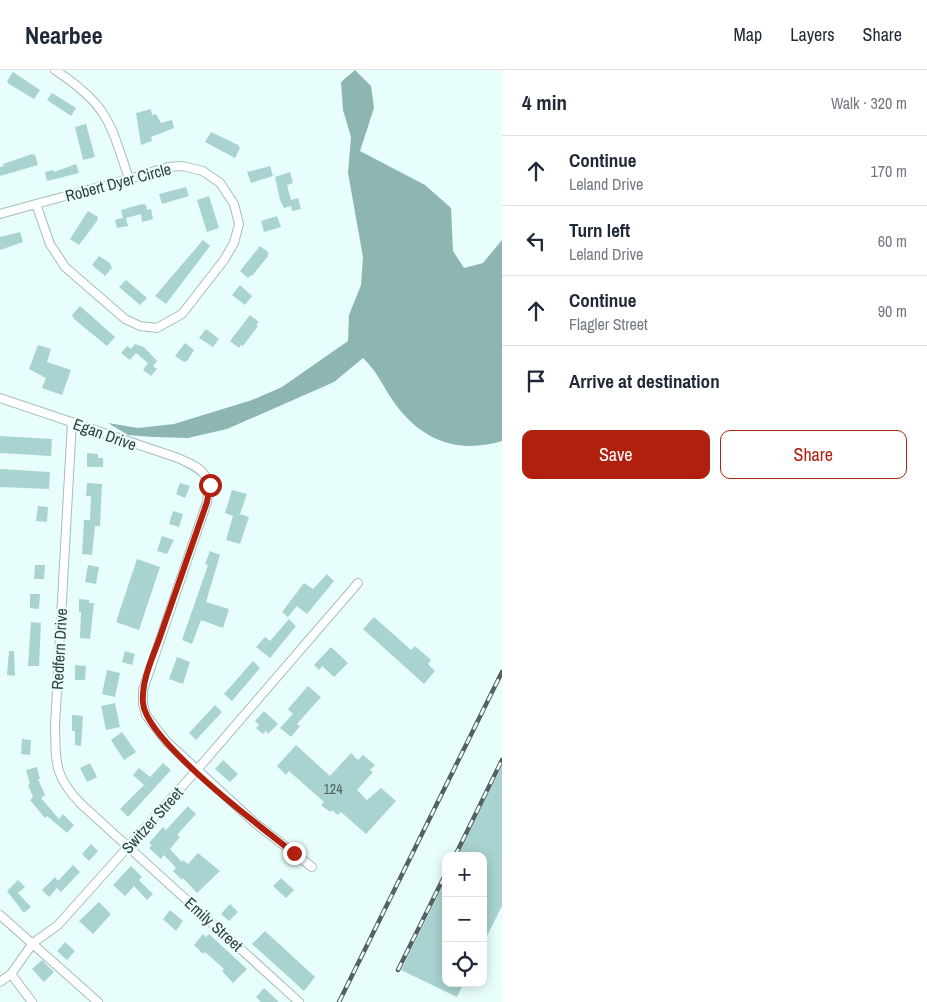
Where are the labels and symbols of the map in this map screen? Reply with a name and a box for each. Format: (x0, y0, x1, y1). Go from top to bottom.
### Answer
street label: Robert Dyer Circle (63, 157, 173, 207)
street label: Egan Drive (70, 412, 140, 456)
route start (199, 474, 222, 497)
street label: Redfern Drive (46, 608, 72, 690)
house number: 124 (323, 780, 343, 798)
street label: Switzer Street (116, 782, 188, 858)
route end (283, 842, 306, 865)
street label: Emily Street (180, 892, 248, 956)

